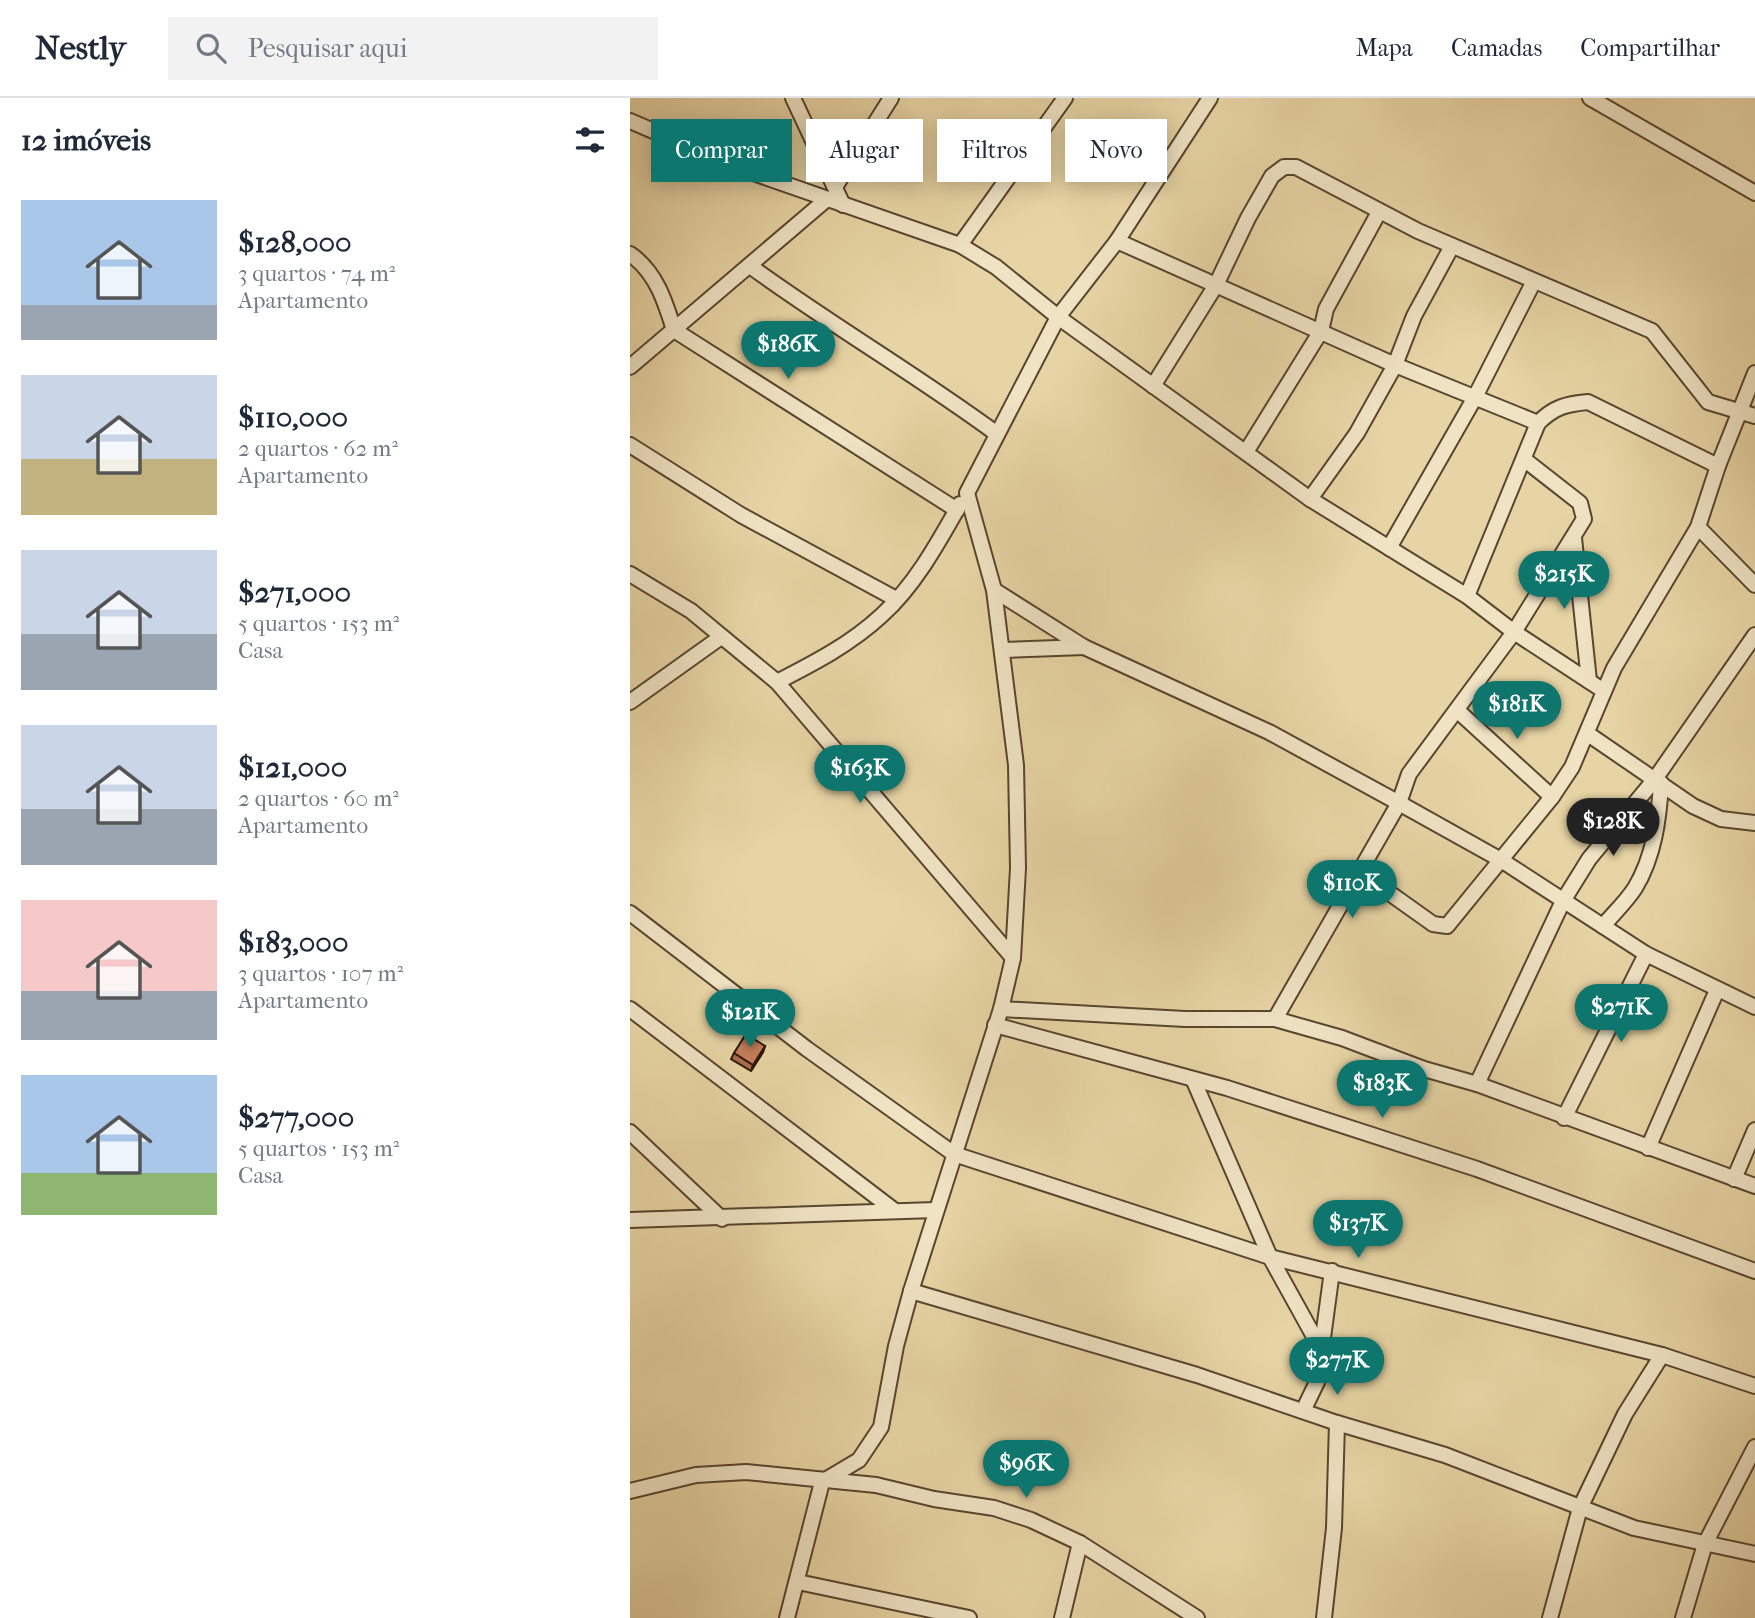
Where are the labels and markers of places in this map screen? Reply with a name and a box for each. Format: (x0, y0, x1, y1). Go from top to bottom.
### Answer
pin: $186K (739, 322, 837, 381)
pin: $215K (1515, 552, 1613, 611)
pin: $181K (1468, 682, 1566, 741)
pin: $163K (811, 746, 909, 805)
pin: $128K (1564, 798, 1662, 858)
pin: $110K (1303, 860, 1401, 920)
pin: $271K (1572, 984, 1670, 1044)
pin: $121K (701, 990, 799, 1049)
pin: $183K (1333, 1060, 1431, 1120)
pin: $137K (1309, 1200, 1407, 1260)
pin: $277K (1288, 1338, 1386, 1397)
pin: $96K (985, 1440, 1067, 1500)

